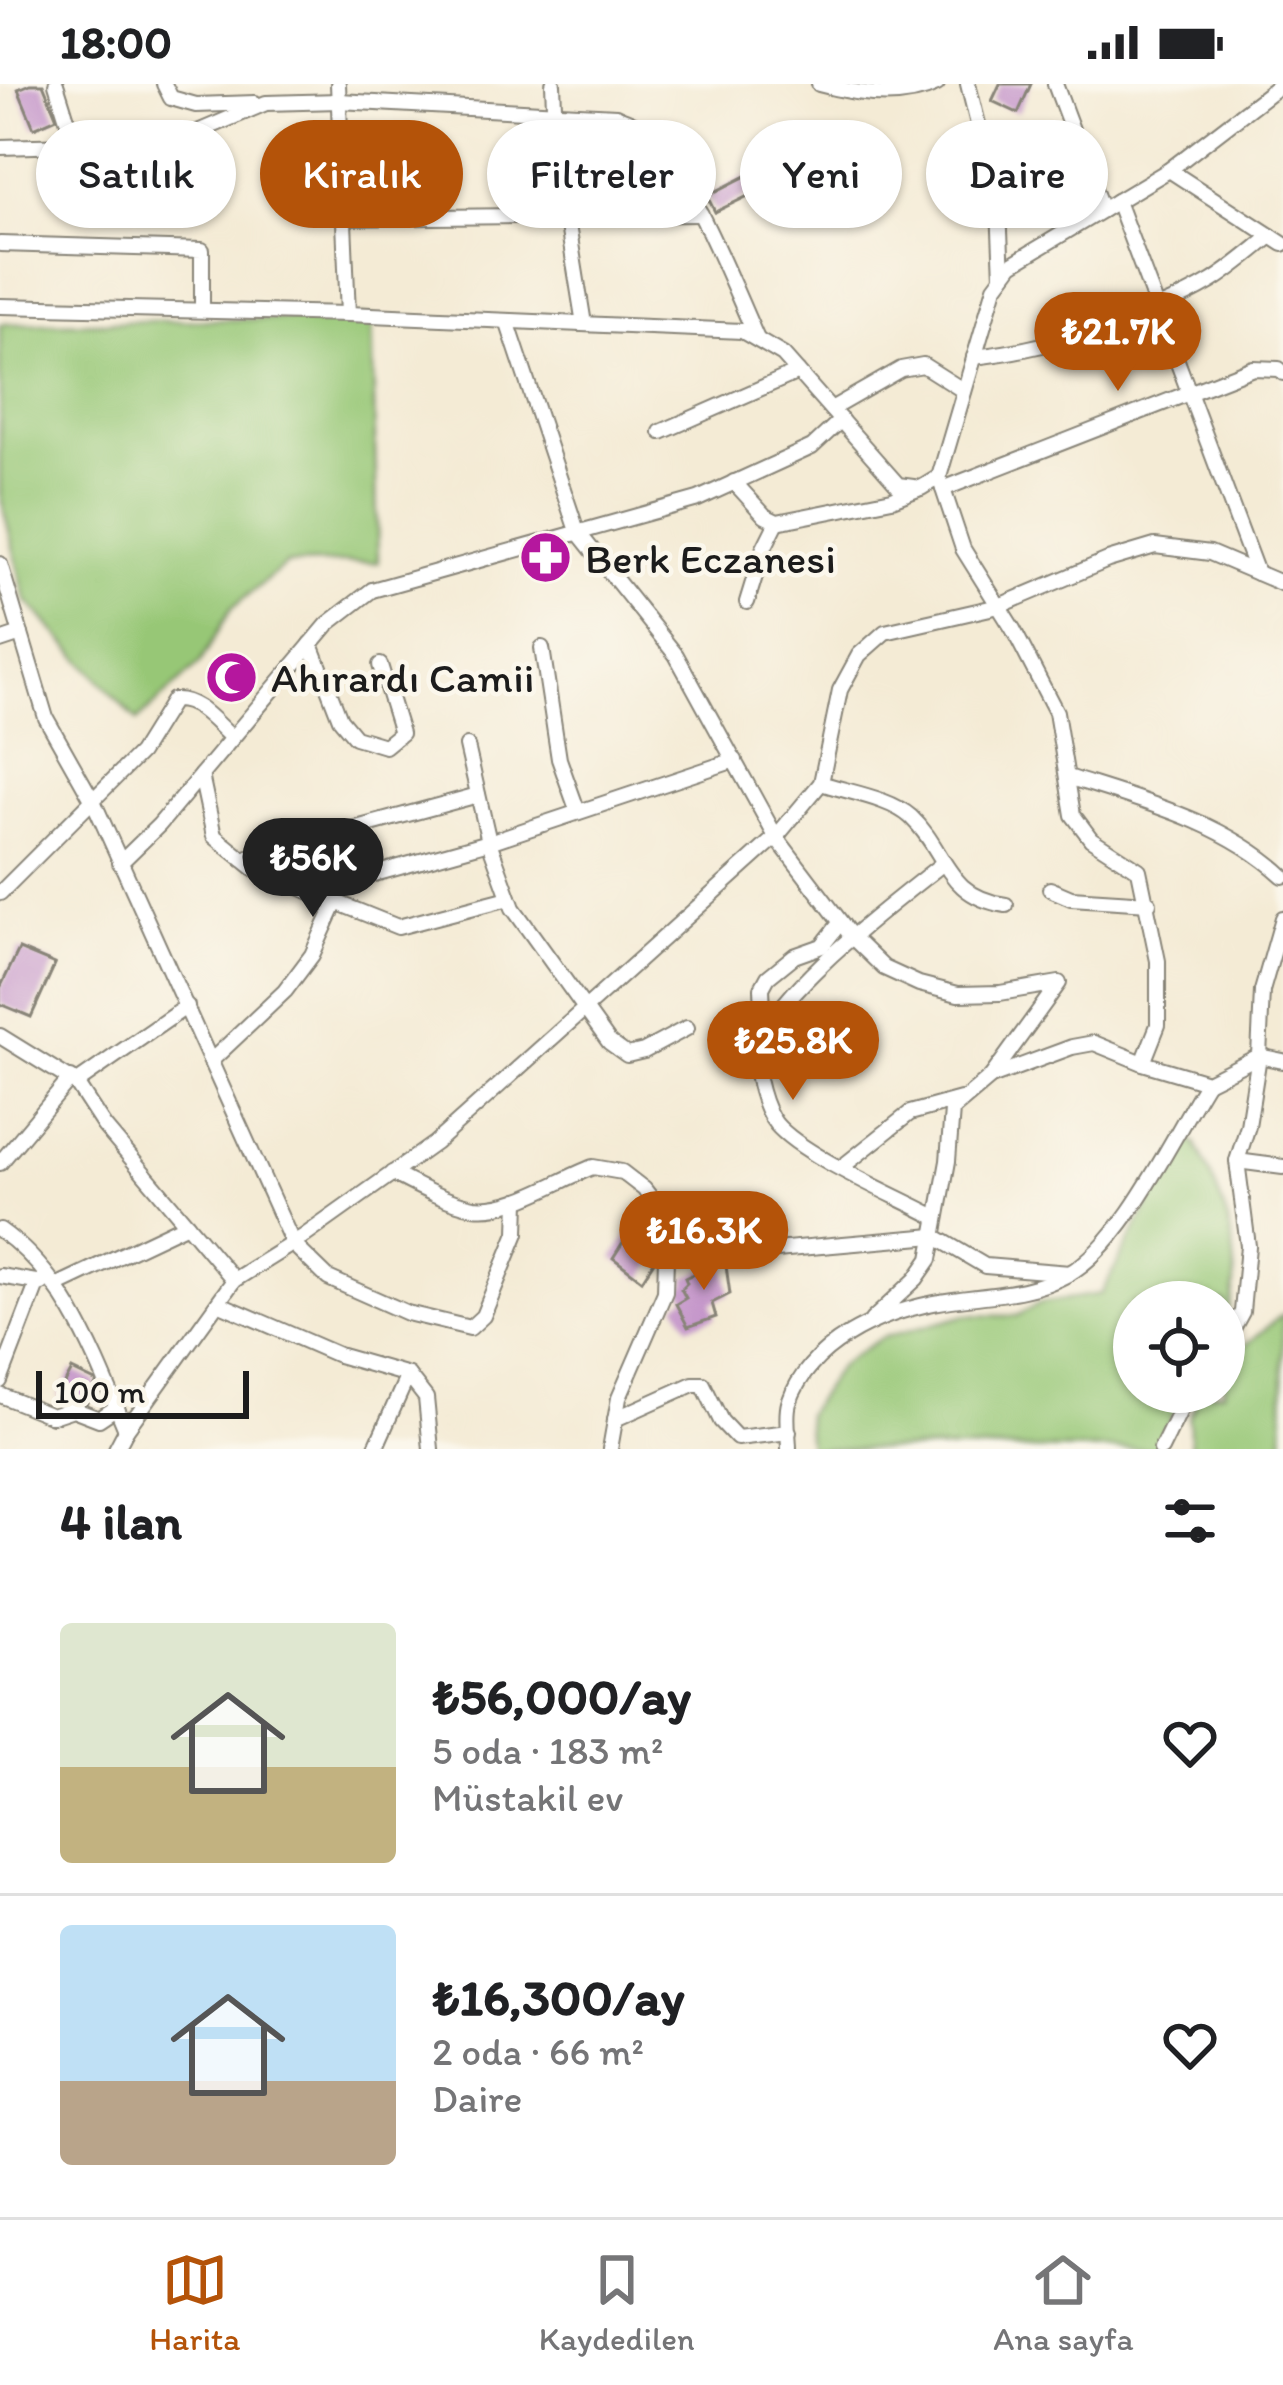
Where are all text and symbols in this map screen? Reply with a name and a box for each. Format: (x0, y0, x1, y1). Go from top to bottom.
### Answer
text: 18:00 (60, 15, 172, 69)
chip: Satılık (36, 120, 236, 228)
chip: Kiralık (260, 120, 463, 228)
chip: Filtreler (487, 120, 716, 228)
chip: Yeni (740, 120, 902, 228)
chip: Daire (926, 120, 1108, 228)
pin: ₺21.7K (1020, 292, 1216, 394)
text: ₺21.7K (1061, 307, 1175, 354)
pharmacy icon: Berk Eczanesi (518, 530, 574, 586)
place label: Berk Eczanesi (585, 533, 836, 584)
mosque icon: Ahırardı Camii (204, 649, 260, 705)
place label: Ahırardı Camii (271, 652, 534, 703)
pin: ₺56K (242, 818, 384, 920)
text: ₺56K (269, 833, 357, 880)
pin: ₺25.8K (695, 1001, 891, 1103)
text: ₺25.8K (734, 1016, 852, 1063)
pin: ₺16.3K (606, 1191, 802, 1293)
text: ₺16.3K (646, 1206, 762, 1253)
map controls (1113, 1281, 1245, 1413)
button: locate (1113, 1281, 1245, 1413)
scale bar (36, 1365, 249, 1418)
text: 100 m (54, 1372, 145, 1411)
icon: filters (1157, 1488, 1223, 1554)
text: 4 ilan (60, 1491, 182, 1552)
text: ₺56,000/ay (432, 1666, 691, 1727)
icon: home (156, 1671, 300, 1815)
icon: heart (1157, 1710, 1223, 1776)
text: 5 oda · 183 m² (432, 1727, 663, 1774)
text: Müstakil ev (432, 1774, 623, 1821)
text: ₺16,300/ay (432, 1967, 684, 2028)
icon: home (156, 1973, 300, 2117)
icon: heart (1157, 2012, 1223, 2078)
text: 2 oda · 66 m² (432, 2028, 644, 2075)
text: Daire (432, 2075, 522, 2122)
tab: Harita (149, 2247, 240, 2358)
tab: Kaydedilen (539, 2247, 695, 2358)
tab: Ana sayfa (993, 2247, 1134, 2358)

